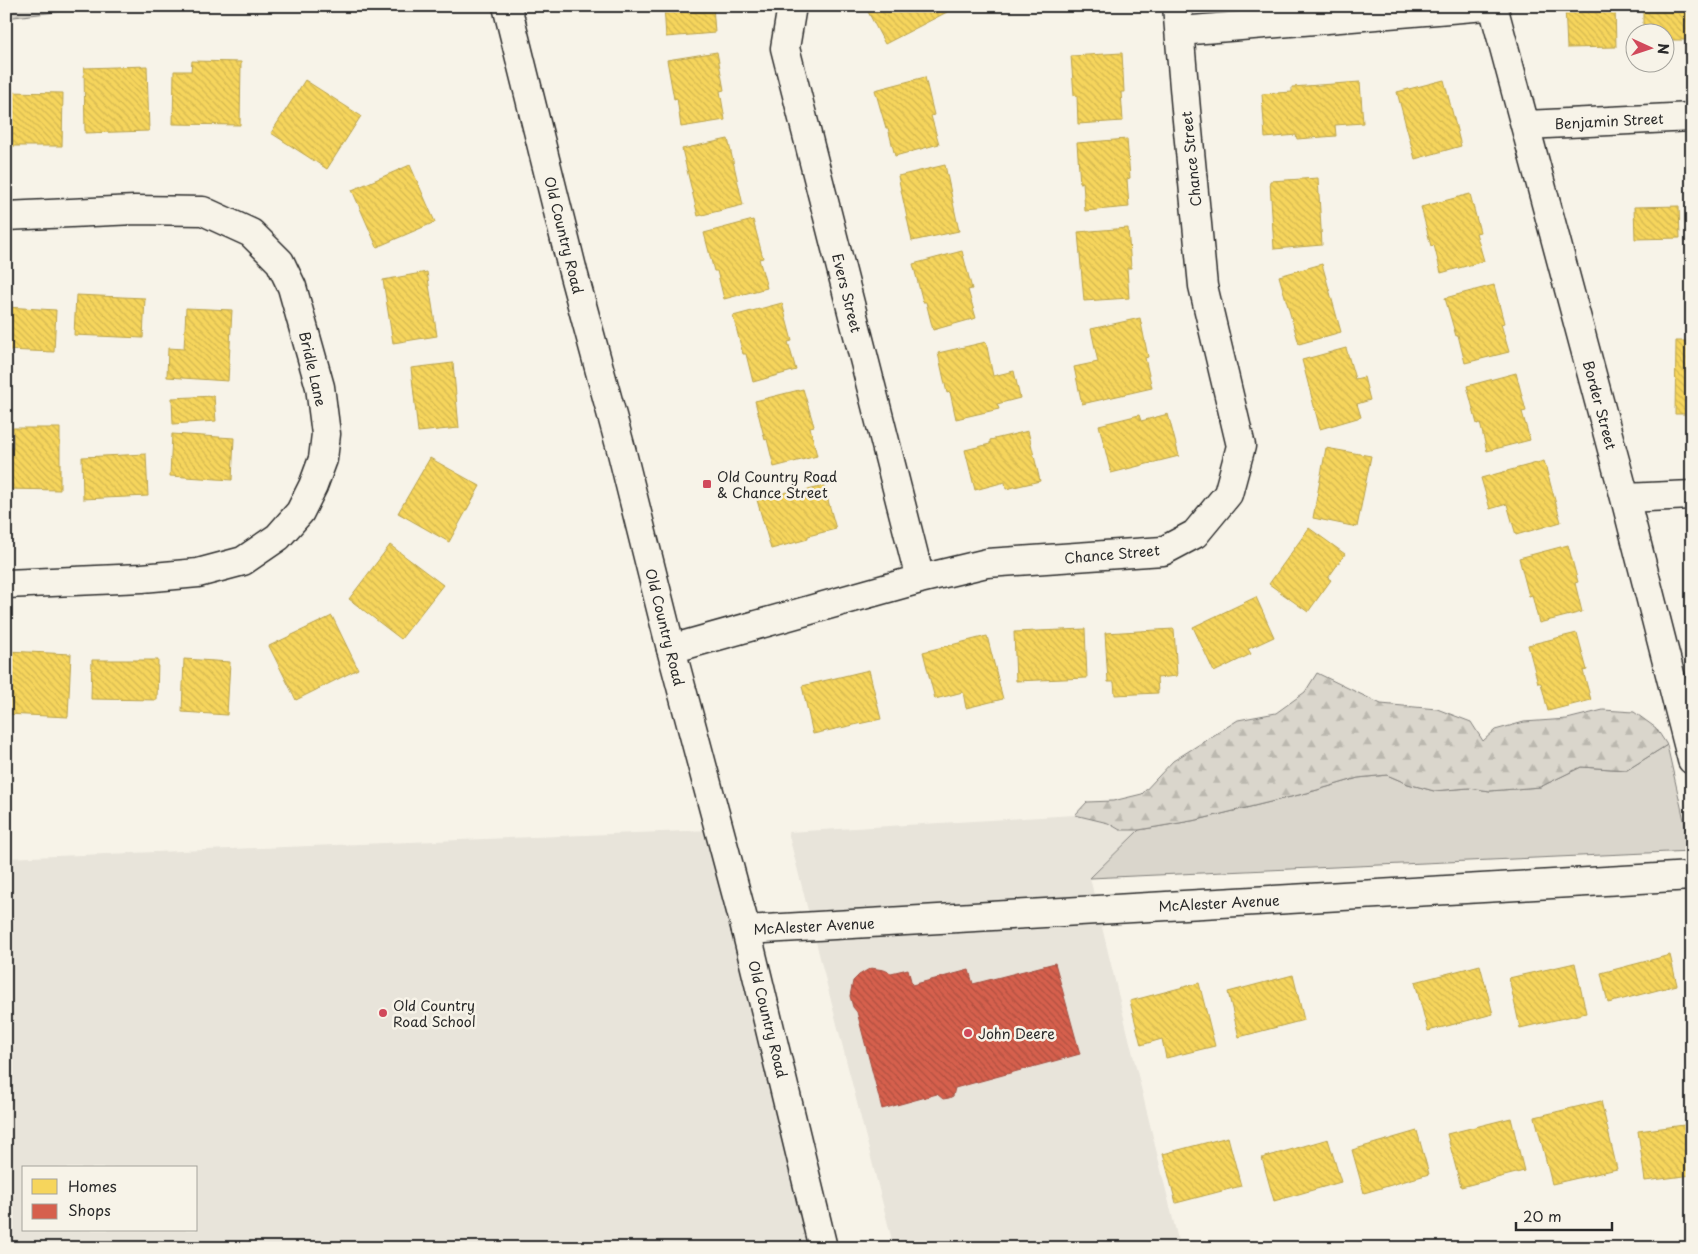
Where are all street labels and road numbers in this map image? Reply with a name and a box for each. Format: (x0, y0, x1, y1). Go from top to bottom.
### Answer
street label: Benjamin Street (1554, 108, 1664, 134)
street label: Chance Street (1176, 110, 1206, 208)
street label: Old Country Road (539, 174, 589, 296)
street label: Evers Street (827, 251, 867, 335)
street label: Bridle Lane (294, 329, 332, 409)
street label: Border Street (1578, 358, 1622, 452)
street label: Chance Street (1063, 539, 1161, 569)
street label: Old Country Road (640, 566, 690, 688)
street label: McAlester Avenue (1158, 889, 1280, 917)
street label: McAlester Avenue (753, 912, 875, 940)
street label: Old Country Road (743, 958, 793, 1080)

